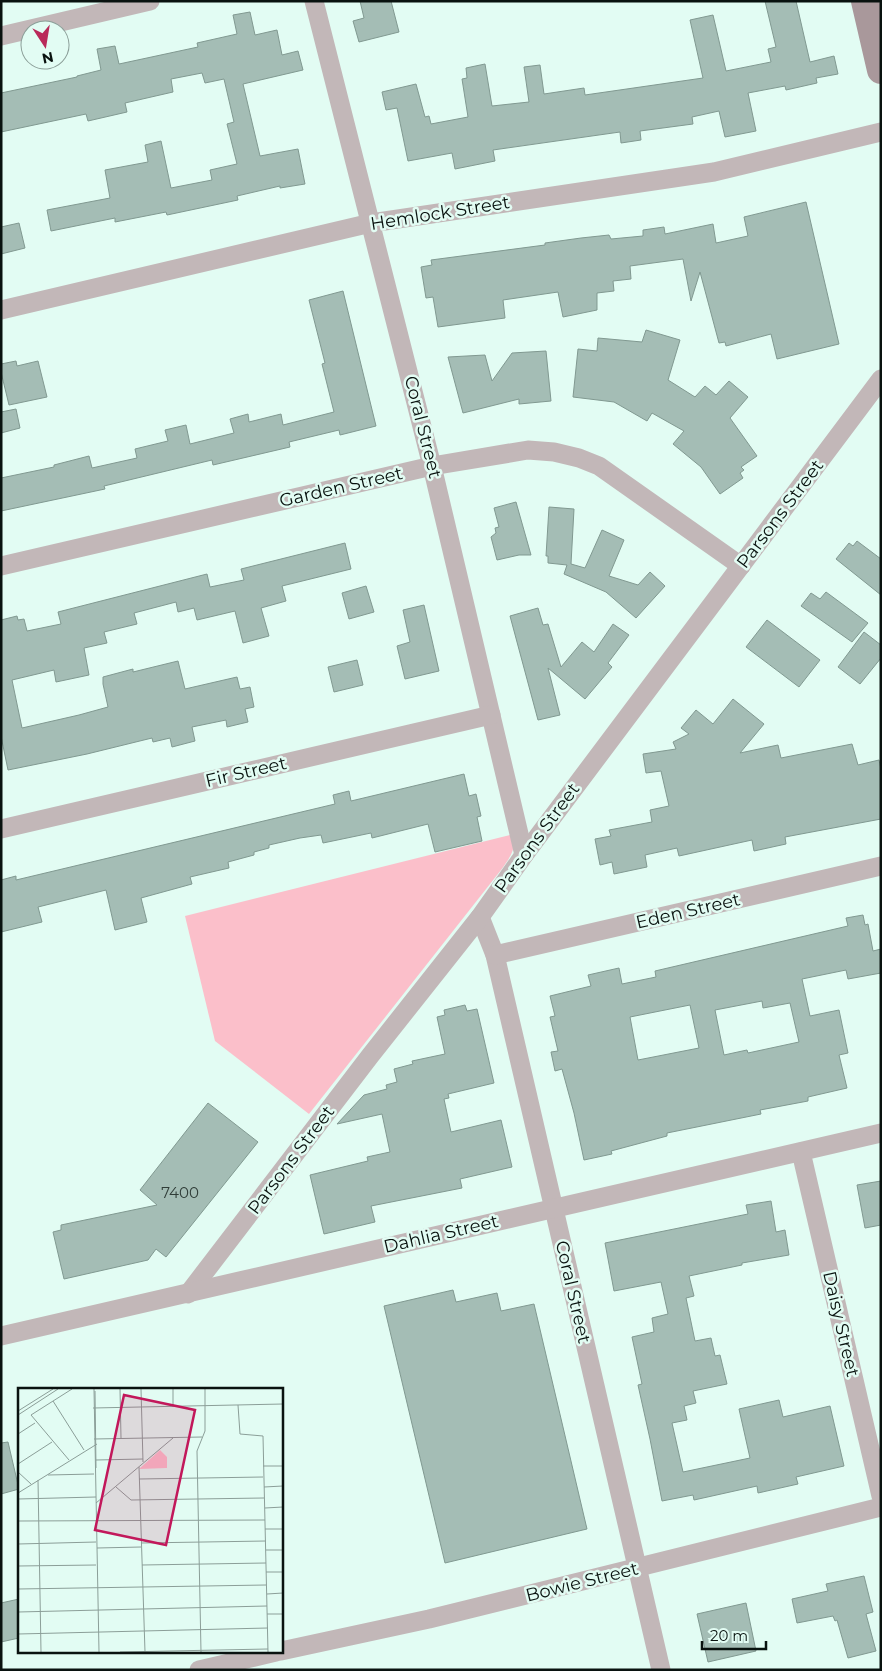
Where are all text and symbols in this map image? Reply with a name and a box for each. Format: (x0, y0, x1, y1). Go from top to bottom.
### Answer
north arrow (20, 20, 70, 70)
text: N (40, 48, 55, 68)
street label: Hemlock Street (369, 191, 511, 235)
street label: Coral Street (400, 374, 446, 480)
street label: Parsons Street (732, 455, 828, 573)
street label: Garden Street (277, 462, 405, 512)
street label: Fir Street (203, 752, 289, 792)
street label: Parsons Street (490, 779, 584, 897)
street label: Eden Street (634, 888, 742, 934)
street label: Parsons Street (243, 1101, 339, 1219)
house number: 7400 (161, 1183, 199, 1202)
street label: Dahlia Street (381, 1210, 501, 1258)
street label: Coral Street (551, 1239, 595, 1345)
street label: Daisy Street (818, 1269, 864, 1379)
inset map (18, 1388, 282, 1654)
street label: Bowie Street (523, 1557, 641, 1607)
scale bar (702, 1618, 766, 1650)
text: 20 m (710, 1626, 748, 1645)

